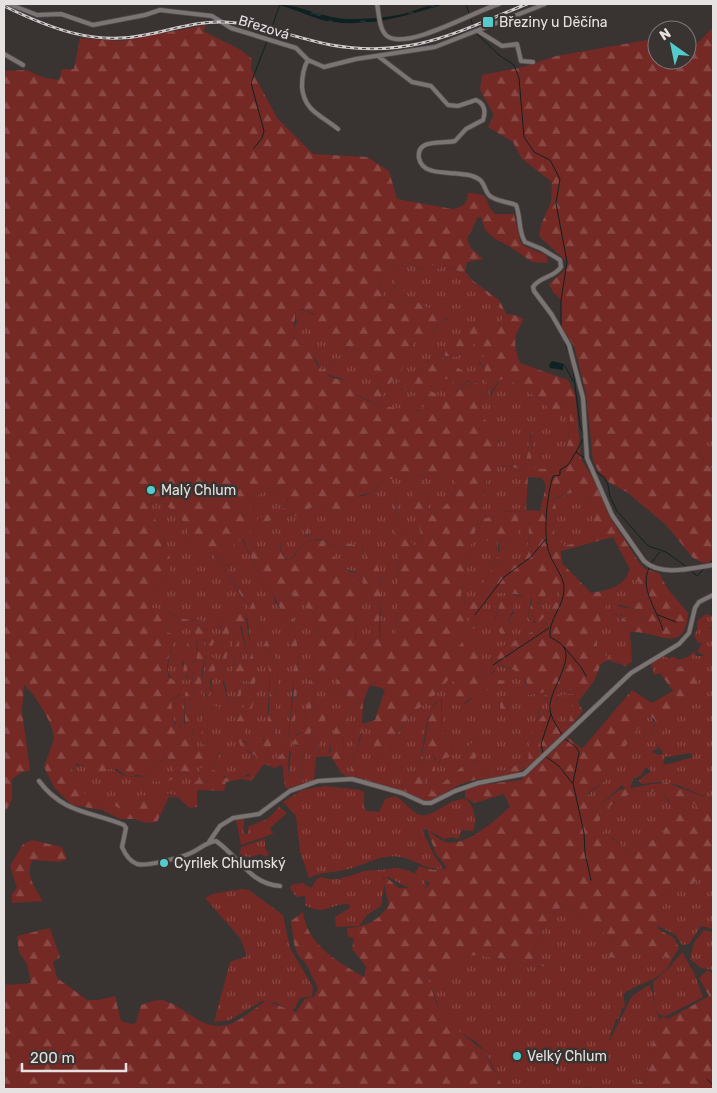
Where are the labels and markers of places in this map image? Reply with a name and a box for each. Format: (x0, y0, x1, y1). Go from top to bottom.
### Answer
place label: Březiny u Děčína (499, 14, 608, 31)
marker: Březiny u Děčína (481, 15, 495, 29)
place label: Malý Chlum (161, 482, 236, 499)
marker: Malý Chlum (145, 484, 157, 496)
place label: Cyrilek Chlumský (174, 855, 286, 872)
marker: Cyrilek Chlumský (158, 857, 170, 869)
place label: Velký Chlum (527, 1048, 607, 1065)
marker: Velký Chlum (511, 1050, 523, 1062)

